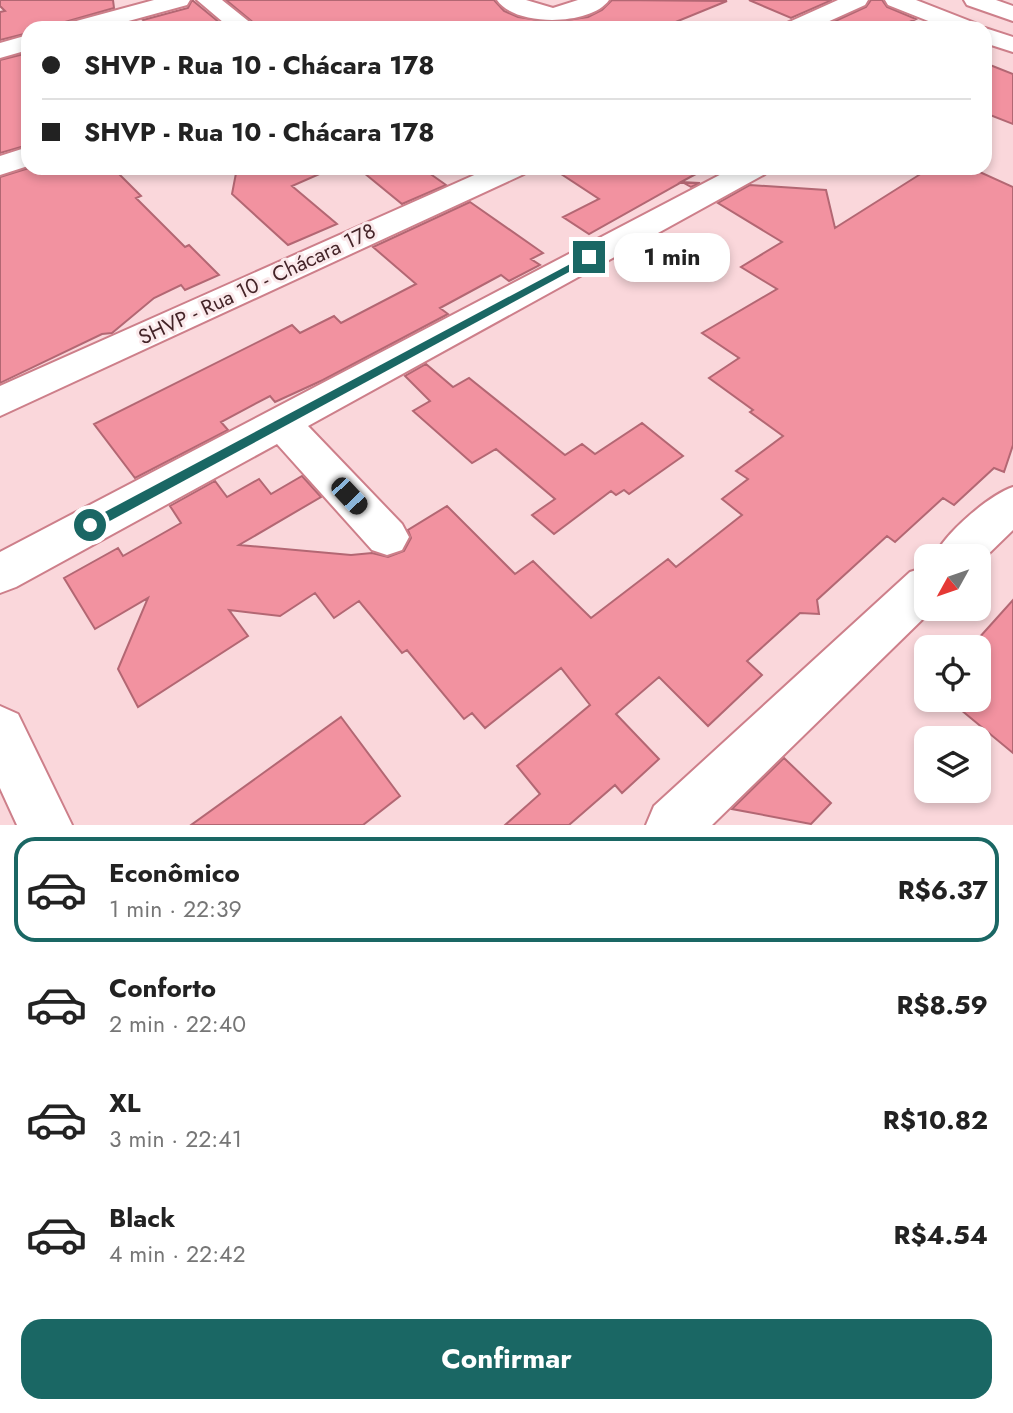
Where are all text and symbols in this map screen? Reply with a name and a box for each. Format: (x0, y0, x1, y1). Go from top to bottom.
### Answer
text: SHVP - Rua 10 - Chácara 178 (84, 46, 435, 84)
text: SHVP - Rua 10 - Chácara 178 (84, 113, 435, 151)
street label: SHVP - Rua 10 - Chácara 178 (134, 216, 380, 352)
callout: 1 min (614, 232, 729, 282)
text: 1 min (643, 240, 701, 274)
route end (573, 241, 605, 273)
car (327, 473, 372, 519)
route start (74, 509, 106, 541)
north arrow (914, 544, 990, 621)
map controls (914, 544, 991, 803)
button: locate (914, 635, 991, 712)
button: layers (914, 726, 991, 803)
text: Econômico (109, 854, 240, 892)
icon: car (25, 858, 88, 921)
text: R$6.37 (898, 871, 988, 909)
text: 1 min · 22:39 (109, 892, 242, 926)
text: Conforto (109, 969, 216, 1007)
icon: car (25, 973, 88, 1036)
text: R$8.59 (897, 986, 988, 1024)
text: 2 min · 22:40 (109, 1007, 246, 1041)
text: XL (109, 1084, 141, 1122)
icon: car (25, 1088, 88, 1151)
text: R$10.82 (883, 1101, 988, 1139)
text: 3 min · 22:41 (109, 1122, 242, 1156)
text: Black (109, 1199, 175, 1237)
icon: car (25, 1203, 88, 1266)
text: R$4.54 (894, 1216, 988, 1254)
text: 4 min · 22:42 (109, 1237, 246, 1271)
button: Confirmar (21, 1319, 992, 1399)

